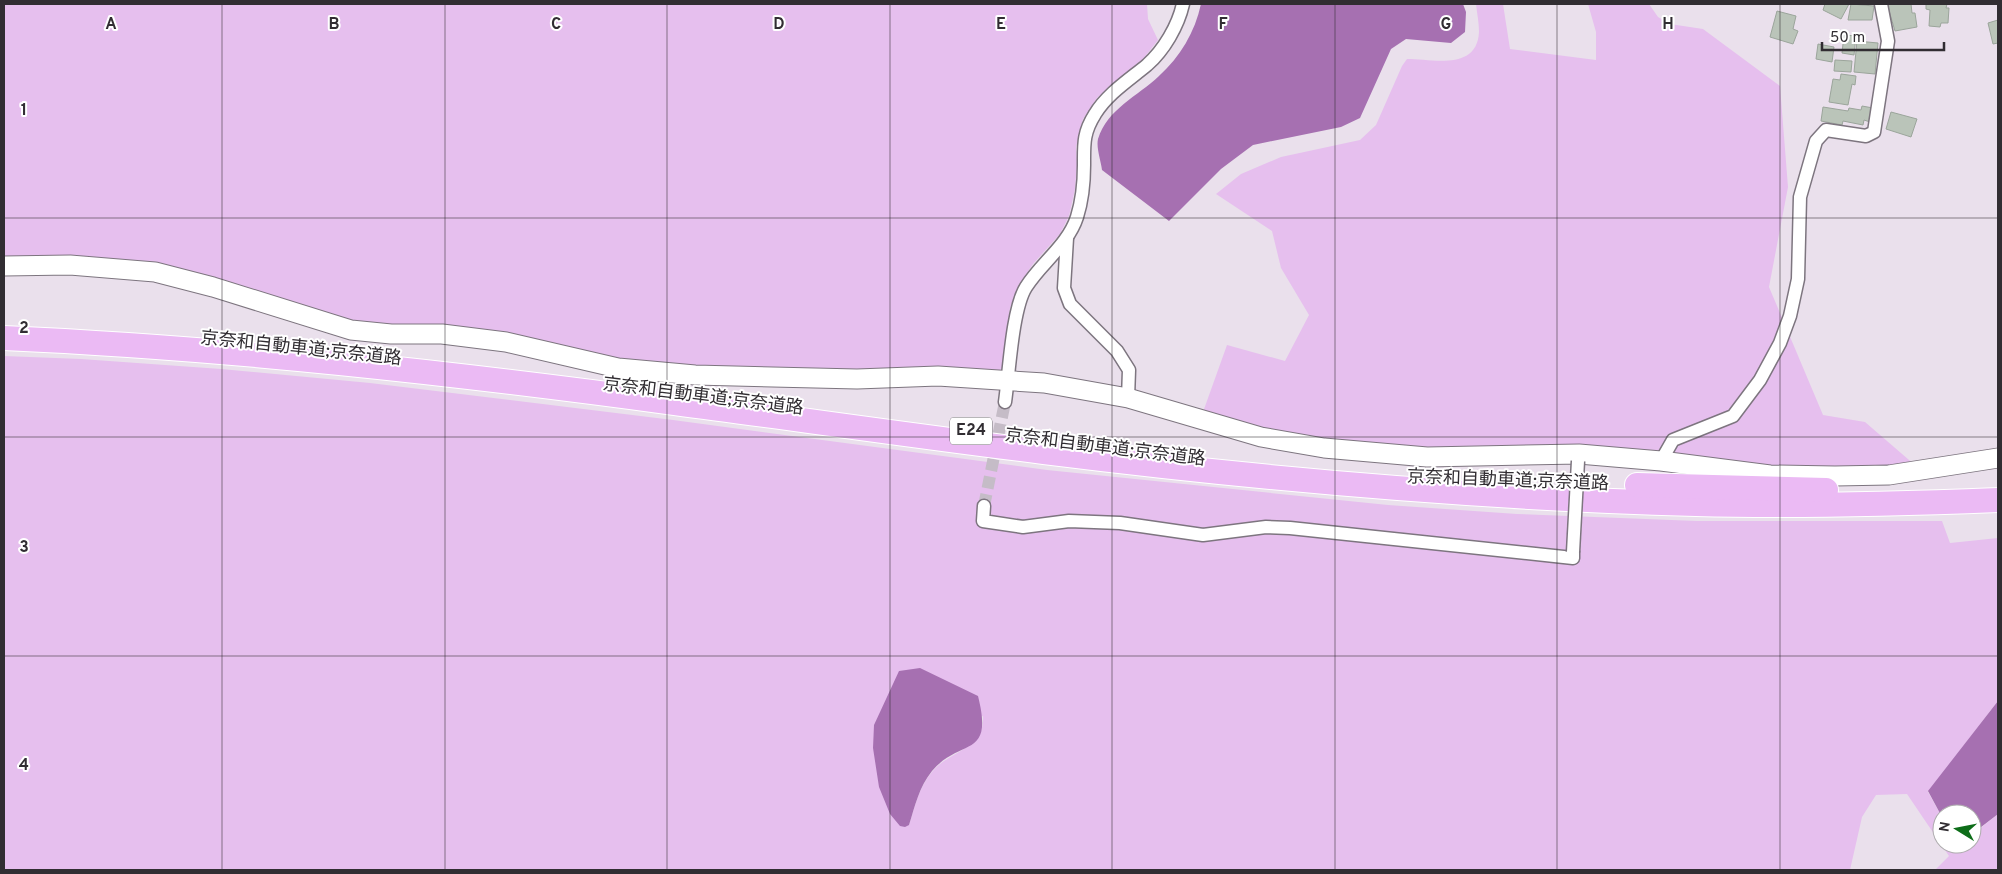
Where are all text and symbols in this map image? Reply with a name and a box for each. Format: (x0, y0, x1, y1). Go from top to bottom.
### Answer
text: A (105, 15, 117, 35)
text: B (328, 15, 340, 35)
text: C (551, 15, 561, 35)
text: D (773, 15, 785, 35)
text: E (996, 15, 1006, 35)
text: F (1218, 15, 1228, 35)
text: G (1441, 15, 1451, 35)
text: H (1662, 15, 1674, 35)
scale bar (1822, 20, 1944, 52)
text: 50 m (1830, 29, 1865, 48)
text: 1 (21, 101, 27, 121)
text: 2 (19, 319, 29, 339)
street label: 京奈和自動車道;京奈道路 (199, 327, 403, 371)
street label: 京奈和自動車道;京奈道路 (601, 373, 805, 421)
road number: E24 (950, 418, 992, 444)
street label: 京奈和自動車道;京奈道路 (1003, 424, 1207, 472)
street label: 京奈和自動車道;京奈道路 (1407, 466, 1609, 496)
text: 3 (19, 538, 29, 558)
text: 4 (19, 756, 29, 776)
north arrow (1932, 804, 1982, 854)
text: N (1936, 821, 1955, 833)

